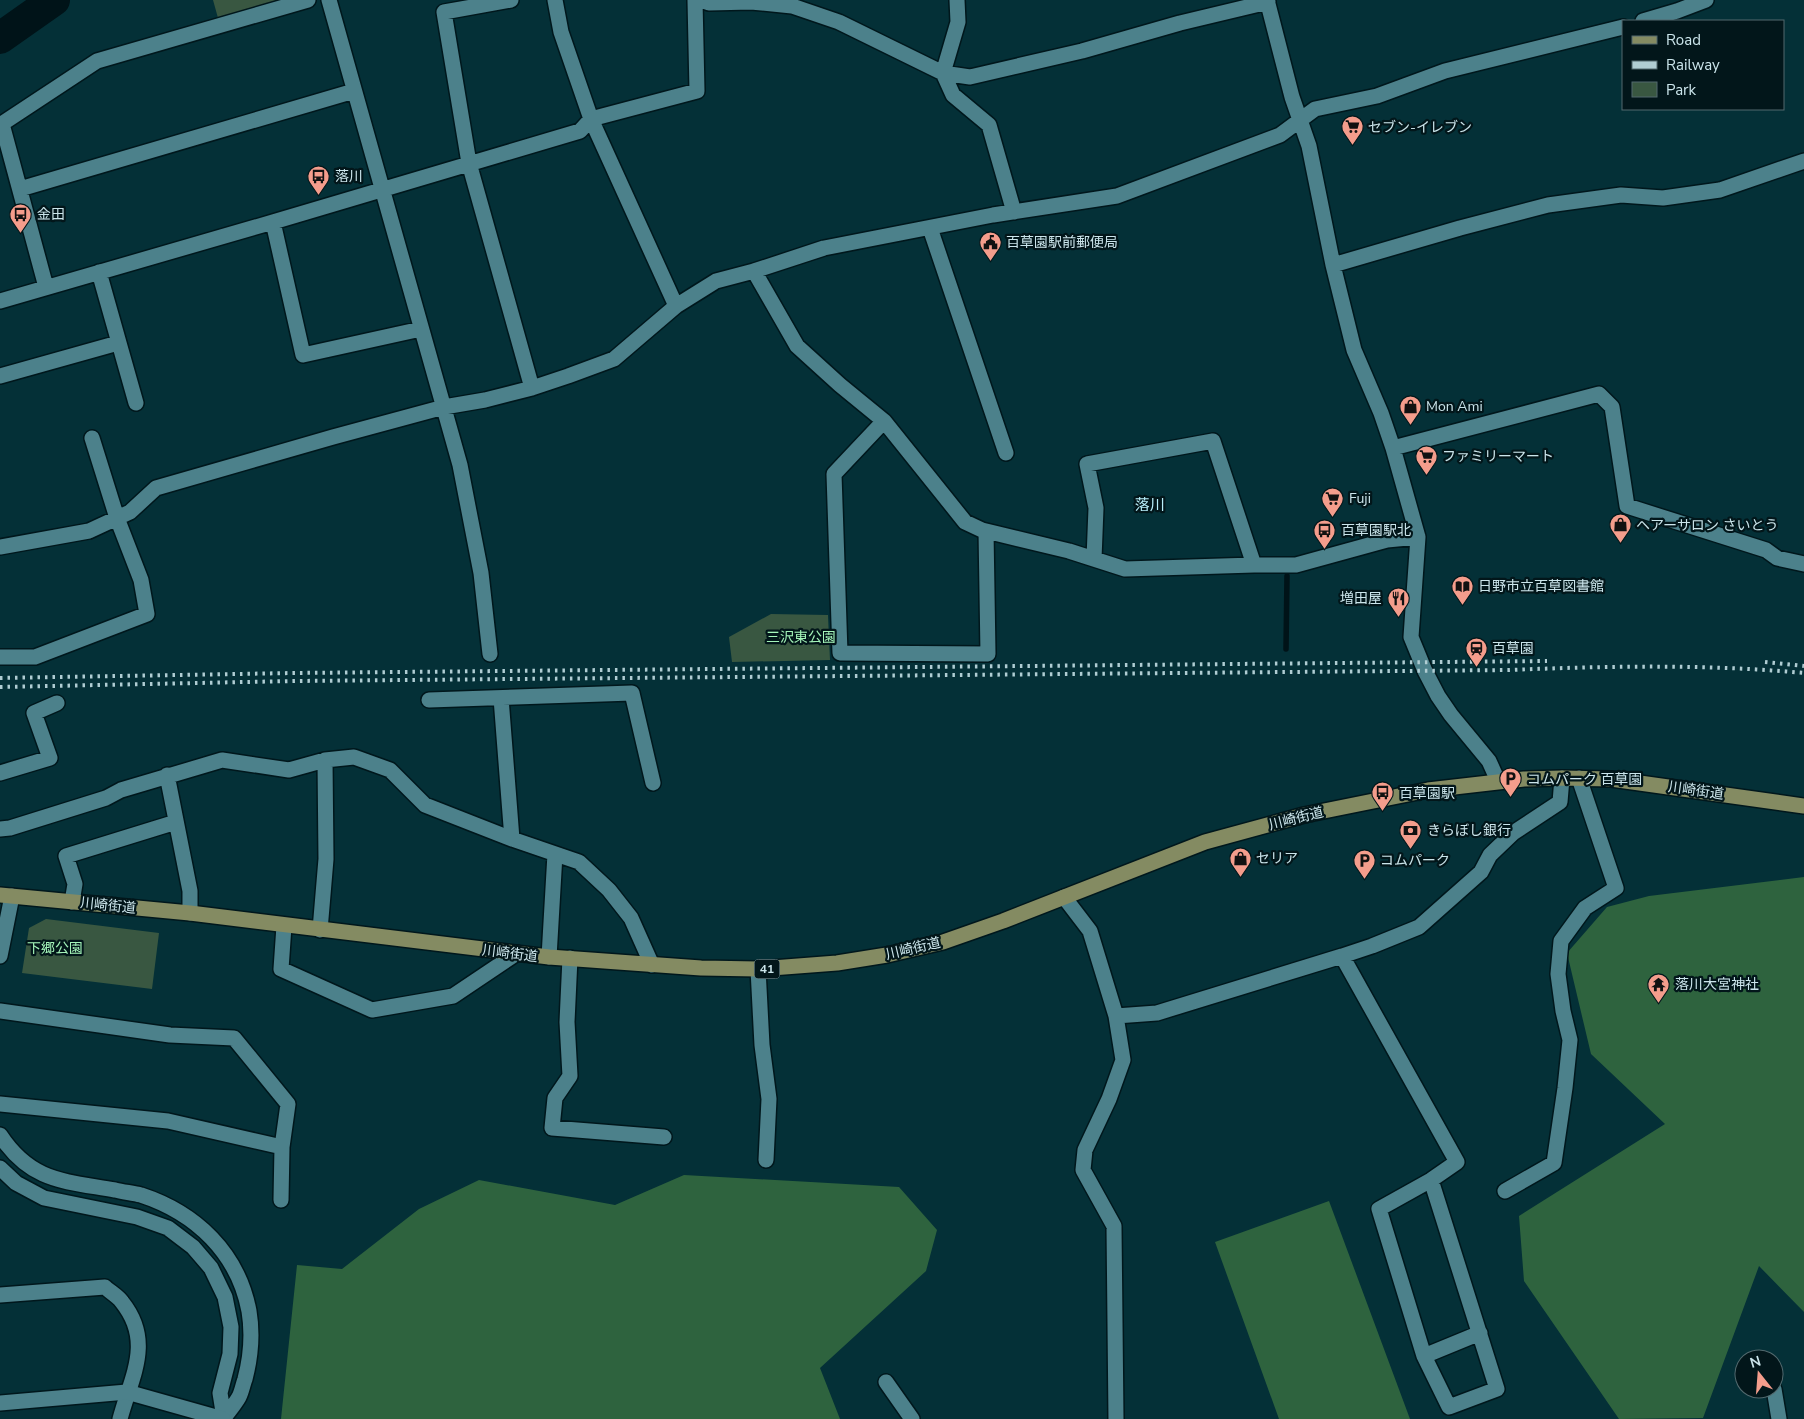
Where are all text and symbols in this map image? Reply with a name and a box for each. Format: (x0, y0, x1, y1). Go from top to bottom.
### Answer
legend (1622, 20, 1784, 110)
text: Road (1666, 30, 1701, 50)
text: Railway (1666, 55, 1720, 75)
text: Park (1666, 80, 1696, 100)
supermarket icon: セブン-イレブン (1340, 115, 1364, 146)
place label: セブン-イレブン (1368, 118, 1472, 137)
bus stop icon: 落川 (307, 164, 331, 195)
place label: 落川 (335, 167, 363, 186)
bus stop icon: 金田 (9, 202, 33, 233)
place label: 金田 (37, 205, 65, 224)
public building icon: 百草園駅前郵便局 (978, 230, 1002, 261)
place label: 百草園駅前郵便局 (1006, 233, 1118, 252)
shop icon: Mon Ami (1398, 394, 1422, 425)
place label: Mon Ami (1426, 397, 1483, 416)
supermarket icon: ファミリーマート (1414, 444, 1438, 475)
place label: ファミリーマート (1442, 447, 1554, 466)
supermarket icon: Fuji (1321, 486, 1345, 517)
place label: Fuji (1349, 489, 1371, 508)
district label: 落川 (1135, 495, 1165, 515)
shop icon: ヘアーサロン さいとう (1608, 513, 1632, 544)
place label: ヘアーサロン さいとう (1636, 516, 1778, 535)
bus stop icon: 百草園駅北 (1313, 518, 1337, 549)
place label: 百草園駅北 (1341, 521, 1411, 540)
library icon: 日野市立百草図書館 (1450, 574, 1474, 605)
place label: 日野市立百草図書館 (1478, 577, 1604, 596)
restaurant icon: 増田屋 (1386, 586, 1410, 617)
place label: 増田屋 (1340, 589, 1382, 608)
park label: 三沢東公園 (766, 628, 836, 647)
station icon: 百草園 (1464, 636, 1488, 667)
place label: 百草園 (1492, 639, 1534, 658)
parking icon: コムパーク 百草園 (1499, 767, 1523, 798)
place label: コムパーク 百草園 (1527, 770, 1643, 789)
street label: 川崎街道 (1667, 777, 1725, 804)
bus stop icon: 百草園駅 (1371, 781, 1395, 812)
place label: 百草園駅 (1399, 784, 1455, 803)
street label: 川崎街道 (1267, 802, 1326, 834)
bank icon: きらぼし銀行 (1399, 818, 1423, 849)
place label: きらぼし銀行 (1427, 821, 1511, 840)
shop icon: セリア (1228, 846, 1252, 877)
parking icon: コムパーク (1352, 848, 1376, 879)
place label: セリア (1256, 849, 1298, 868)
place label: コムパーク (1380, 851, 1450, 870)
street label: 川崎街道 (79, 893, 137, 918)
street label: 川崎街道 (884, 933, 943, 964)
park label: 下郷公園 (27, 939, 83, 958)
street label: 川崎街道 (481, 941, 539, 966)
road number: 41 (754, 960, 780, 979)
temple icon: 落川大宮神社 (1647, 972, 1671, 1003)
place label: 落川大宮神社 (1675, 975, 1759, 994)
north arrow (1734, 1349, 1784, 1399)
text: N (1748, 1351, 1763, 1373)

